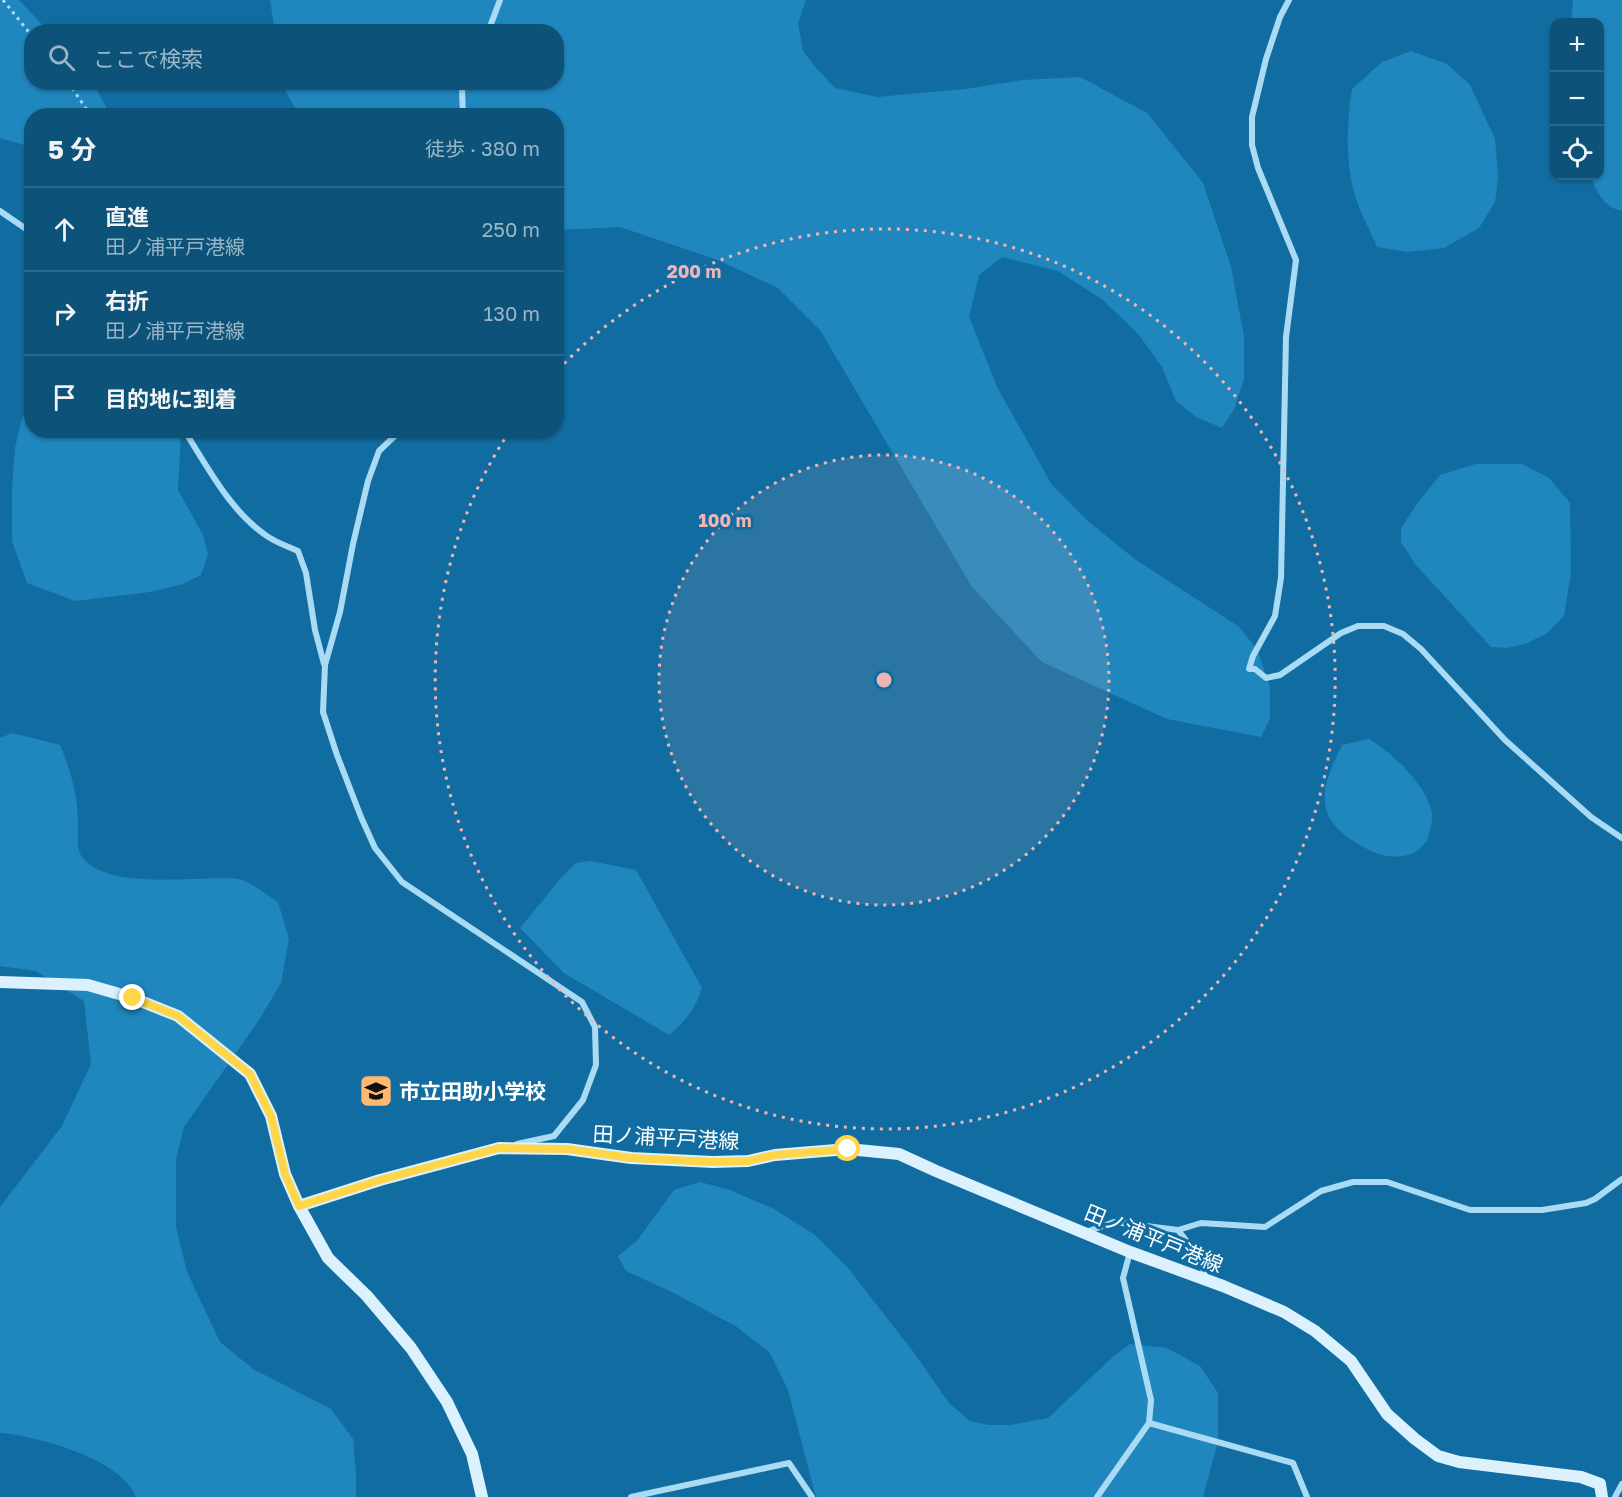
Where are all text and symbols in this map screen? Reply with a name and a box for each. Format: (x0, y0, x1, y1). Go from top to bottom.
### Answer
map controls (1550, 18, 1604, 180)
button: + (1550, 18, 1604, 72)
search box (24, 24, 564, 90)
icon: search (45, 41, 78, 74)
text: ここで検索 (93, 45, 203, 72)
button: − (1550, 72, 1604, 126)
button: locate (1550, 126, 1604, 180)
text: 5 分 (48, 134, 96, 165)
text: 徒歩 · 380 m (425, 136, 540, 160)
text: 直進 (105, 203, 149, 230)
icon: ahead (48, 213, 81, 246)
text: 250 m (482, 217, 540, 241)
text: 田ノ浦平戸港線 (105, 234, 245, 258)
text: 200 m (667, 260, 721, 282)
text: 右折 (105, 287, 149, 314)
icon: right (48, 297, 81, 330)
text: 130 m (484, 301, 540, 325)
text: 田ノ浦平戸港線 (105, 318, 245, 342)
icon: arrive (48, 381, 81, 414)
text: 目的地に到着 (105, 385, 237, 412)
text: 100 m (699, 509, 751, 531)
centre of rings (874, 670, 894, 690)
route end (119, 984, 145, 1010)
school or university icon: 市立田助小学校 (358, 1073, 394, 1109)
place label: 市立田助小学校 (399, 1078, 546, 1104)
street label: 田ノ浦平戸港線 (592, 1120, 740, 1154)
route start (834, 1135, 860, 1161)
street label: 田ノ浦平戸港線 (1081, 1198, 1227, 1278)

